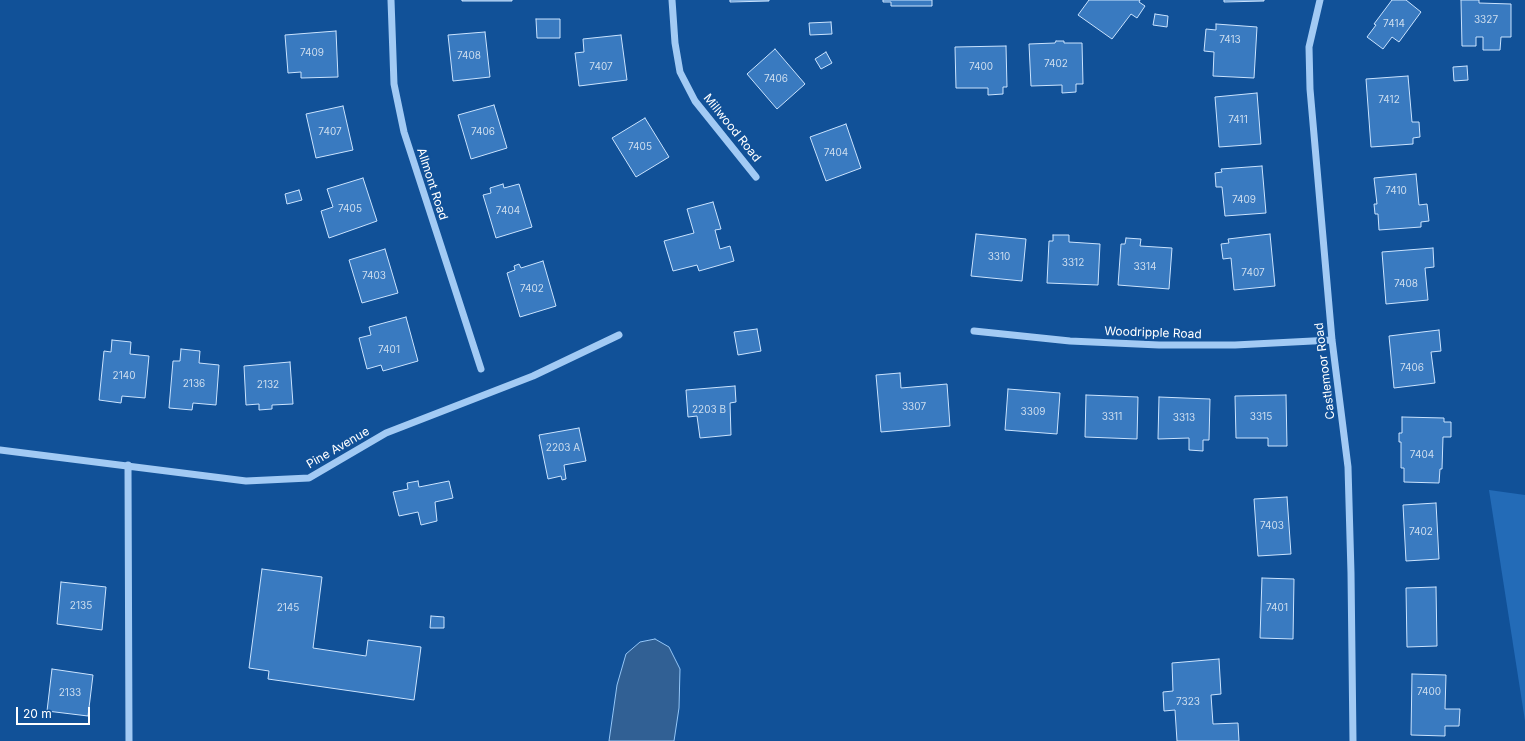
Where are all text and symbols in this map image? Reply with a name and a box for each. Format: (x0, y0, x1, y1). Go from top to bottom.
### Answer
house number: 3327 (1474, 14, 1498, 26)
house number: 7414 (1383, 18, 1405, 30)
house number: 7413 (1219, 34, 1241, 46)
house number: 7409 (300, 47, 324, 59)
house number: 7408 (457, 50, 481, 62)
house number: 7402 (1044, 58, 1068, 70)
house number: 7407 (589, 61, 613, 73)
house number: 7400 (969, 61, 993, 73)
house number: 7406 (764, 73, 788, 85)
street label: Millwood Road (700, 91, 764, 165)
house number: 7412 (1378, 94, 1400, 106)
house number: 7411 (1228, 114, 1248, 126)
house number: 7407 (318, 126, 342, 138)
house number: 7406 (471, 126, 495, 138)
house number: 7405 (628, 141, 652, 153)
street label: Allmont Road (414, 146, 450, 222)
house number: 7404 (824, 147, 848, 159)
house number: 7410 (1385, 185, 1407, 197)
house number: 7409 (1232, 194, 1256, 206)
house number: 7405 (338, 203, 362, 215)
house number: 7404 (496, 205, 520, 217)
house number: 3310 (988, 251, 1010, 263)
house number: 3312 (1062, 257, 1084, 269)
house number: 3314 (1134, 261, 1156, 273)
house number: 7407 (1241, 267, 1265, 279)
house number: 7403 (362, 270, 386, 282)
house number: 7408 (1394, 278, 1418, 290)
house number: 7402 (520, 283, 544, 295)
street label: Castlemoor Road (1312, 322, 1338, 420)
street label: Woodripple Road (1104, 324, 1202, 342)
house number: 7401 (378, 344, 400, 356)
house number: 7406 (1400, 362, 1424, 374)
house number: 2140 (113, 370, 135, 382)
house number: 2136 (183, 378, 205, 390)
house number: 2132 (257, 379, 279, 391)
house number: 3307 (902, 401, 926, 413)
house number: 2203 B (692, 404, 726, 416)
house number: 3309 (1021, 406, 1045, 418)
house number: 3311 (1102, 411, 1122, 423)
house number: 3315 (1250, 411, 1272, 423)
house number: 3313 (1173, 412, 1195, 424)
street label: Pine Avenue (304, 424, 372, 472)
house number: 2203 A (546, 442, 580, 454)
house number: 7404 (1410, 449, 1434, 461)
house number: 7403 (1260, 520, 1284, 532)
house number: 7402 (1409, 526, 1433, 538)
house number: 2135 (70, 600, 92, 612)
house number: 2145 (277, 602, 299, 614)
house number: 7401 (1266, 602, 1288, 614)
house number: 7400 (1417, 686, 1441, 698)
house number: 2133 (59, 687, 81, 699)
house number: 7323 (1176, 696, 1200, 708)
scale bar (18, 699, 92, 725)
text: 20 m (23, 706, 52, 721)

